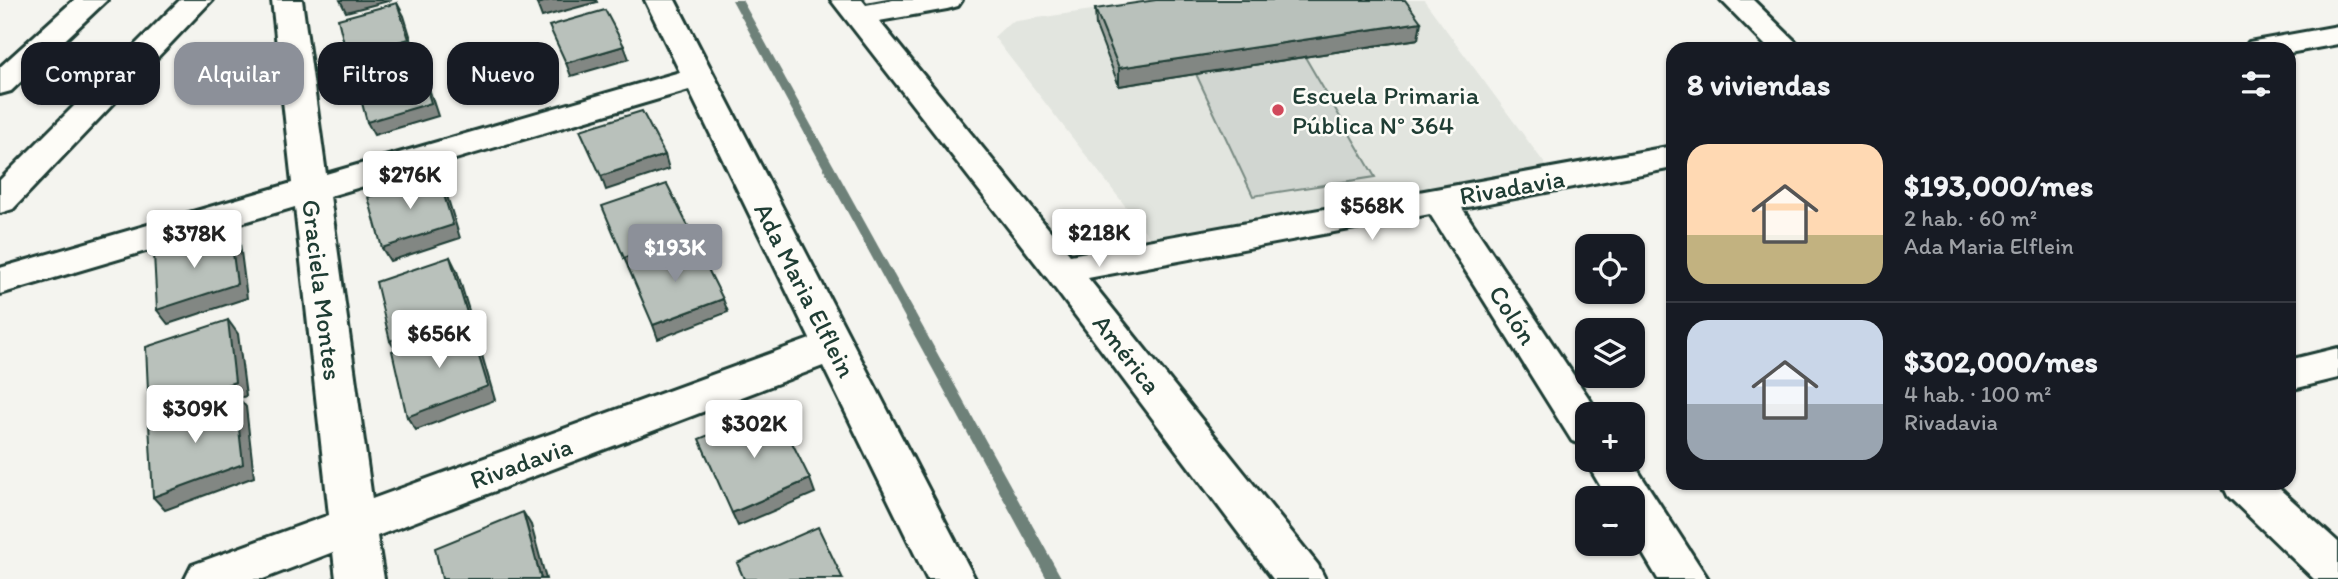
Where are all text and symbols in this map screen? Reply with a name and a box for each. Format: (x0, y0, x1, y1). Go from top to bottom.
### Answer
chip: Comprar (21, 42, 160, 105)
chip: Alquilar (174, 42, 304, 105)
chip: Filtros (318, 42, 433, 105)
chip: Nuevo (447, 42, 559, 105)
icon: filters (2237, 65, 2275, 103)
text: 8 viviendas (1687, 66, 1830, 103)
place label: Escuela Primaria Pública N° 364 (1292, 79, 1480, 141)
marker: Escuela Primaria Pública N° 364 (1270, 102, 1286, 118)
pin: $276K (361, 152, 459, 211)
text: $276K (379, 160, 441, 188)
street label: Rivadavia (1457, 162, 1567, 212)
text: $193,000/mes (1904, 167, 2093, 204)
icon: home (1743, 172, 1827, 256)
pin: $568K (1323, 182, 1421, 242)
text: $568K (1340, 191, 1404, 219)
street label: Ada Maria Elflein (747, 197, 863, 383)
street label: Graciela Montes (295, 198, 349, 382)
text: 2 hab. · 60 m² (1904, 204, 2037, 232)
pin: $378K (145, 210, 243, 270)
pin: $218K (1050, 210, 1148, 269)
text: $218K (1068, 218, 1130, 246)
text: $378K (163, 219, 225, 247)
pin: $193K (626, 224, 724, 284)
text: Ada Maria Elflein (1904, 232, 2074, 260)
text: $193K (644, 233, 706, 261)
map controls (1575, 234, 1645, 556)
button: locate (1575, 234, 1645, 304)
street label: Colón (1482, 279, 1544, 351)
street label: América (1086, 308, 1168, 400)
pin: $656K (390, 310, 488, 370)
button: layers (1575, 318, 1645, 388)
text: $656K (408, 319, 470, 347)
text: $302,000/mes (1904, 343, 2098, 380)
icon: home (1743, 348, 1827, 432)
text: 4 hab. · 100 m² (1904, 380, 2052, 408)
pin: $309K (146, 386, 244, 445)
text: $309K (162, 394, 228, 422)
pin: $302K (705, 400, 803, 460)
button: + (1575, 402, 1645, 472)
text: Rivadavia (1904, 408, 1998, 436)
text: $302K (721, 409, 787, 437)
street label: Rivadavia (466, 430, 577, 496)
button: − (1575, 486, 1645, 556)

